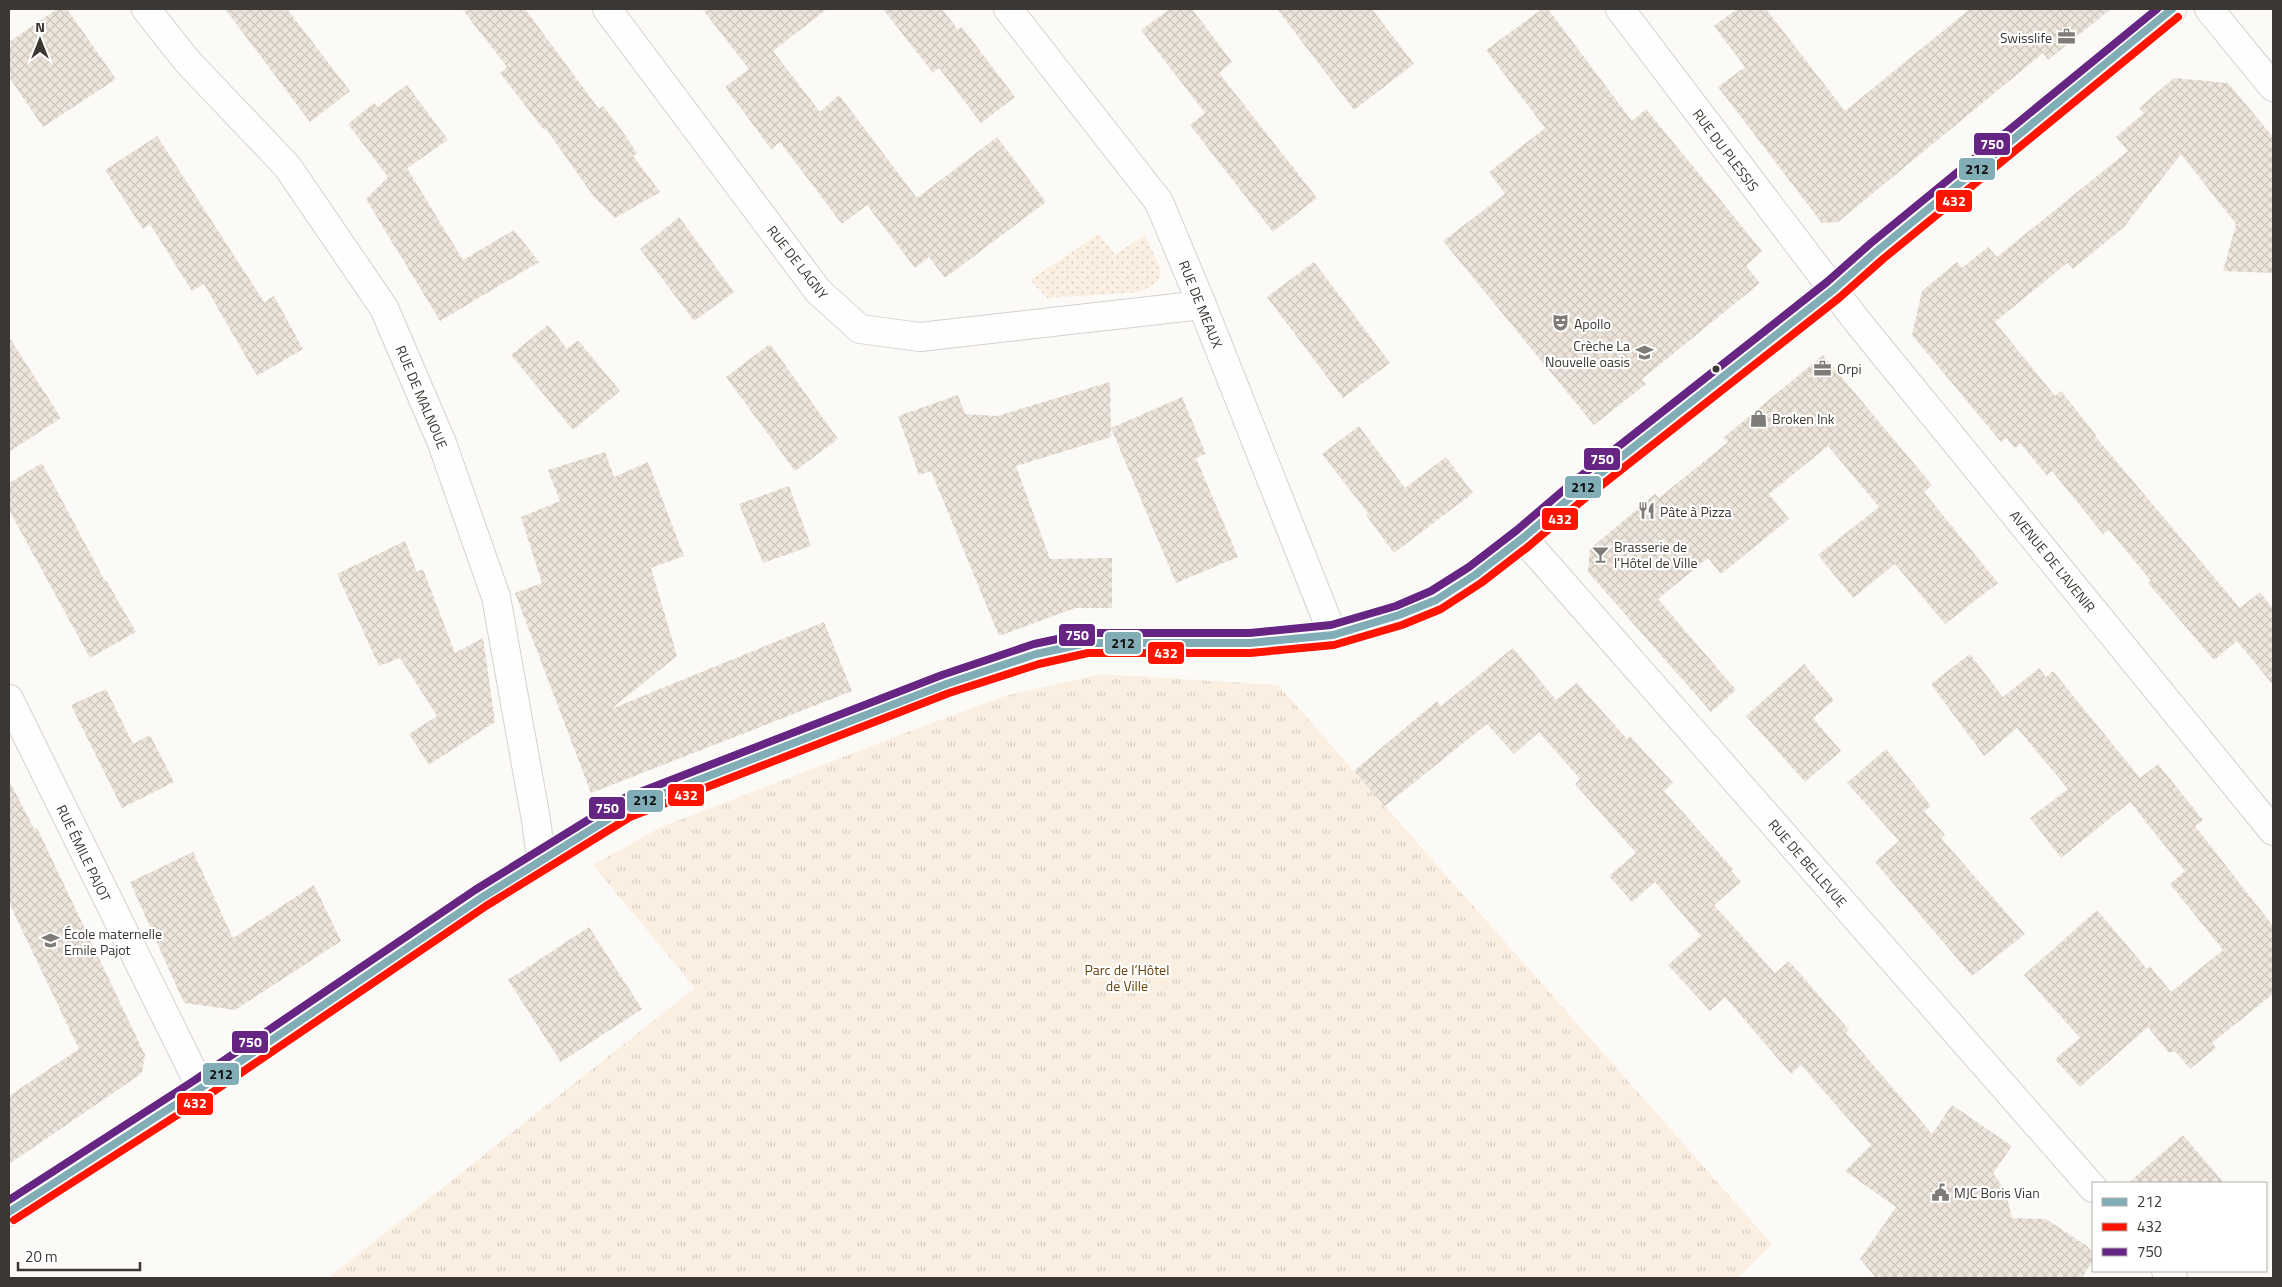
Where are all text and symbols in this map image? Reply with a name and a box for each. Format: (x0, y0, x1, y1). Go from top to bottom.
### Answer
north arrow (15, 15, 65, 65)
text: N (35, 16, 45, 37)
place label: Swisslife (2000, 27, 2052, 48)
office icon: Swisslife (2056, 27, 2076, 47)
street label: RUE DU PLESSIS (1688, 104, 1764, 196)
line badge: 750 (1973, 132, 2011, 156)
text: 750 (1980, 133, 2004, 154)
line badge: 212 (1958, 157, 1996, 181)
text: 212 (1965, 158, 1989, 179)
line badge: 432 (1935, 189, 1973, 213)
text: 432 (1942, 190, 1966, 211)
street label: RUE DE LAGNY (762, 221, 834, 304)
street label: RUE DE MEAUX (1174, 257, 1228, 351)
theatre icon: Apollo (1550, 313, 1570, 333)
place label: Apollo (1574, 313, 1611, 334)
place label: Crèche La Nouvelle oasis (1545, 335, 1630, 372)
street label: RUE DE MALNOUE (391, 342, 453, 452)
school or university icon: Crèche La Nouvelle oasis (1634, 343, 1654, 363)
office icon: Orpi (1813, 358, 1833, 378)
place label: Orpi (1837, 358, 1862, 379)
unlabelled marker (1711, 364, 1721, 374)
shop icon: Broken Ink (1748, 408, 1768, 428)
place label: Broken Ink (1772, 408, 1835, 429)
line badge: 750 (1583, 447, 1621, 471)
text: 750 (1590, 448, 1614, 469)
line badge: 212 (1564, 475, 1602, 499)
text: 212 (1571, 476, 1595, 497)
restaurant icon: Pâte à Pizza (1636, 501, 1656, 521)
place label: Pâte à Pizza (1660, 501, 1732, 522)
street label: AVENUE DE L'AVENIR (2005, 505, 2101, 617)
line badge: 432 (1541, 507, 1579, 531)
text: 432 (1548, 508, 1572, 529)
place label: Brasserie de l'Hôtel de Ville (1614, 536, 1697, 573)
bar icon: Brasserie de l'Hôtel de Ville (1590, 544, 1610, 564)
line badge: 750 (1058, 623, 1096, 647)
text: 750 (1065, 624, 1089, 645)
line badge: 212 (1104, 631, 1142, 655)
text: 212 (1111, 632, 1135, 653)
line badge: 432 (1147, 641, 1185, 665)
text: 432 (1154, 642, 1178, 663)
line badge: 432 (667, 783, 705, 807)
text: 432 (674, 784, 698, 805)
line badge: 212 (626, 789, 664, 813)
text: 212 (633, 789, 657, 810)
line badge: 750 (588, 796, 626, 820)
text: 750 (595, 797, 619, 818)
street label: RUE ÉMILE PAJOT (51, 801, 117, 906)
street label: RUE DE BELLEVUE (1764, 814, 1852, 912)
place label: École maternelle Emile Pajot (64, 923, 162, 960)
school or university icon: École maternelle Emile Pajot (40, 931, 60, 951)
park label: Parc de l’Hôtel de Ville (1085, 959, 1169, 996)
line badge: 750 (231, 1030, 269, 1054)
text: 750 (238, 1031, 262, 1052)
line badge: 212 (202, 1062, 240, 1086)
text: 212 (209, 1063, 233, 1084)
line badge: 432 (176, 1092, 214, 1116)
text: 432 (183, 1092, 207, 1113)
public building icon: MJC Boris Vian (1930, 1182, 1950, 1202)
place label: MJC Boris Vian (1954, 1182, 2040, 1203)
legend (2092, 1182, 2267, 1272)
text: 212 (2137, 1190, 2162, 1213)
text: 432 (2137, 1215, 2162, 1238)
scale bar (18, 1240, 140, 1272)
text: 750 (2137, 1240, 2162, 1263)
text: 20 m (25, 1245, 58, 1268)

